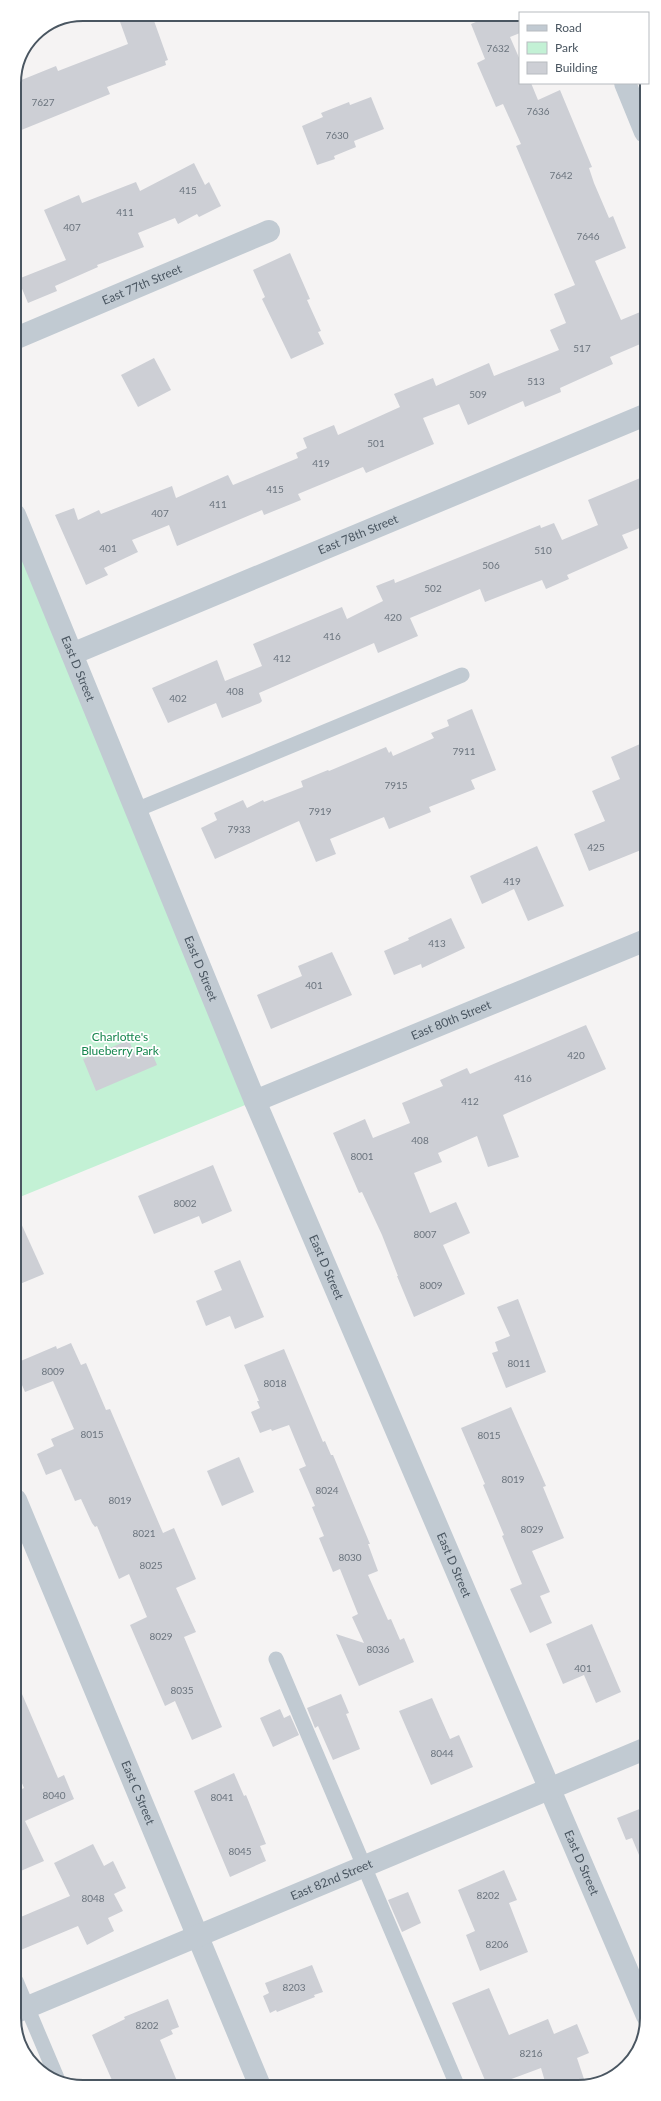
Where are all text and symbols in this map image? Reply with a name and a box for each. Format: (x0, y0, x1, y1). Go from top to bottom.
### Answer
legend (519, 12, 649, 84)
text: Road (555, 20, 582, 35)
text: Park (555, 40, 579, 55)
house number: 7632 (486, 42, 510, 54)
text: Building (555, 60, 598, 75)
house number: 7627 (31, 96, 55, 108)
house number: 7636 (526, 105, 550, 117)
house number: 7630 (325, 129, 349, 141)
house number: 7642 (549, 169, 573, 181)
house number: 415 (179, 184, 197, 196)
house number: 411 (116, 206, 134, 218)
house number: 407 (63, 221, 81, 233)
house number: 7646 (576, 230, 600, 242)
street label: East 77th Street (100, 261, 185, 308)
house number: 517 (573, 342, 591, 354)
house number: 513 (527, 375, 545, 387)
house number: 509 (469, 388, 487, 400)
house number: 501 (367, 437, 385, 449)
house number: 419 (312, 457, 330, 469)
house number: 415 (266, 483, 284, 495)
house number: 411 (209, 498, 227, 510)
house number: 407 (151, 507, 169, 519)
street label: East 78th Street (316, 511, 401, 558)
house number: 401 (99, 542, 117, 554)
house number: 510 (534, 544, 552, 556)
house number: 506 (482, 559, 500, 571)
house number: 502 (424, 582, 442, 594)
house number: 420 (384, 611, 402, 623)
house number: 416 (323, 630, 341, 642)
street label: East D Street (58, 634, 99, 704)
house number: 412 (273, 652, 291, 664)
house number: 408 (226, 685, 244, 697)
house number: 402 (169, 692, 187, 704)
house number: 7911 (452, 745, 476, 757)
house number: 7915 (384, 779, 408, 791)
house number: 7919 (308, 805, 332, 817)
house number: 7933 (227, 823, 251, 835)
house number: 425 (587, 841, 605, 853)
house number: 419 (503, 875, 521, 887)
street label: East D Street (181, 933, 222, 1004)
house number: 413 (428, 937, 446, 949)
house number: 401 (305, 979, 323, 991)
street label: East 80th Street (409, 996, 494, 1043)
park label: Charlotte's Blueberry Park (81, 1029, 160, 1058)
house number: 420 (567, 1049, 585, 1061)
house number: 416 (514, 1072, 532, 1084)
house number: 412 (461, 1095, 479, 1107)
house number: 408 (411, 1134, 429, 1146)
house number: 8001 (350, 1150, 374, 1162)
house number: 8002 (173, 1197, 197, 1209)
house number: 8007 (413, 1228, 437, 1240)
street label: East D Street (306, 1232, 347, 1302)
house number: 8009 (419, 1279, 443, 1291)
house number: 8011 (507, 1357, 531, 1369)
house number: 8009 (41, 1365, 65, 1377)
house number: 8018 (263, 1377, 287, 1389)
house number: 8015 (80, 1428, 104, 1440)
house number: 8015 (477, 1429, 501, 1441)
house number: 8019 (501, 1473, 525, 1485)
house number: 8024 (315, 1484, 339, 1496)
house number: 8019 (108, 1494, 132, 1506)
house number: 8029 (520, 1523, 544, 1535)
house number: 8021 (132, 1527, 156, 1539)
street label: East D Street (434, 1530, 475, 1600)
house number: 8030 (338, 1551, 362, 1563)
house number: 8025 (139, 1559, 163, 1571)
house number: 8029 (149, 1630, 173, 1642)
house number: 8036 (366, 1643, 390, 1655)
house number: 401 (574, 1662, 592, 1674)
house number: 8035 (170, 1684, 194, 1696)
house number: 8044 (430, 1747, 454, 1759)
street label: East C Street (118, 1758, 159, 1827)
house number: 8040 (42, 1789, 66, 1801)
house number: 8041 (210, 1791, 234, 1803)
street label: East D Street (561, 1828, 603, 1898)
house number: 8045 (228, 1845, 252, 1857)
street label: East 82nd Street (288, 1855, 375, 1903)
house number: 8202 (476, 1889, 500, 1901)
house number: 8048 (81, 1892, 105, 1904)
house number: 8206 (485, 1938, 509, 1950)
house number: 8203 (282, 1981, 306, 1993)
house number: 8202 (135, 2019, 159, 2031)
house number: 8216 (519, 2047, 543, 2059)

